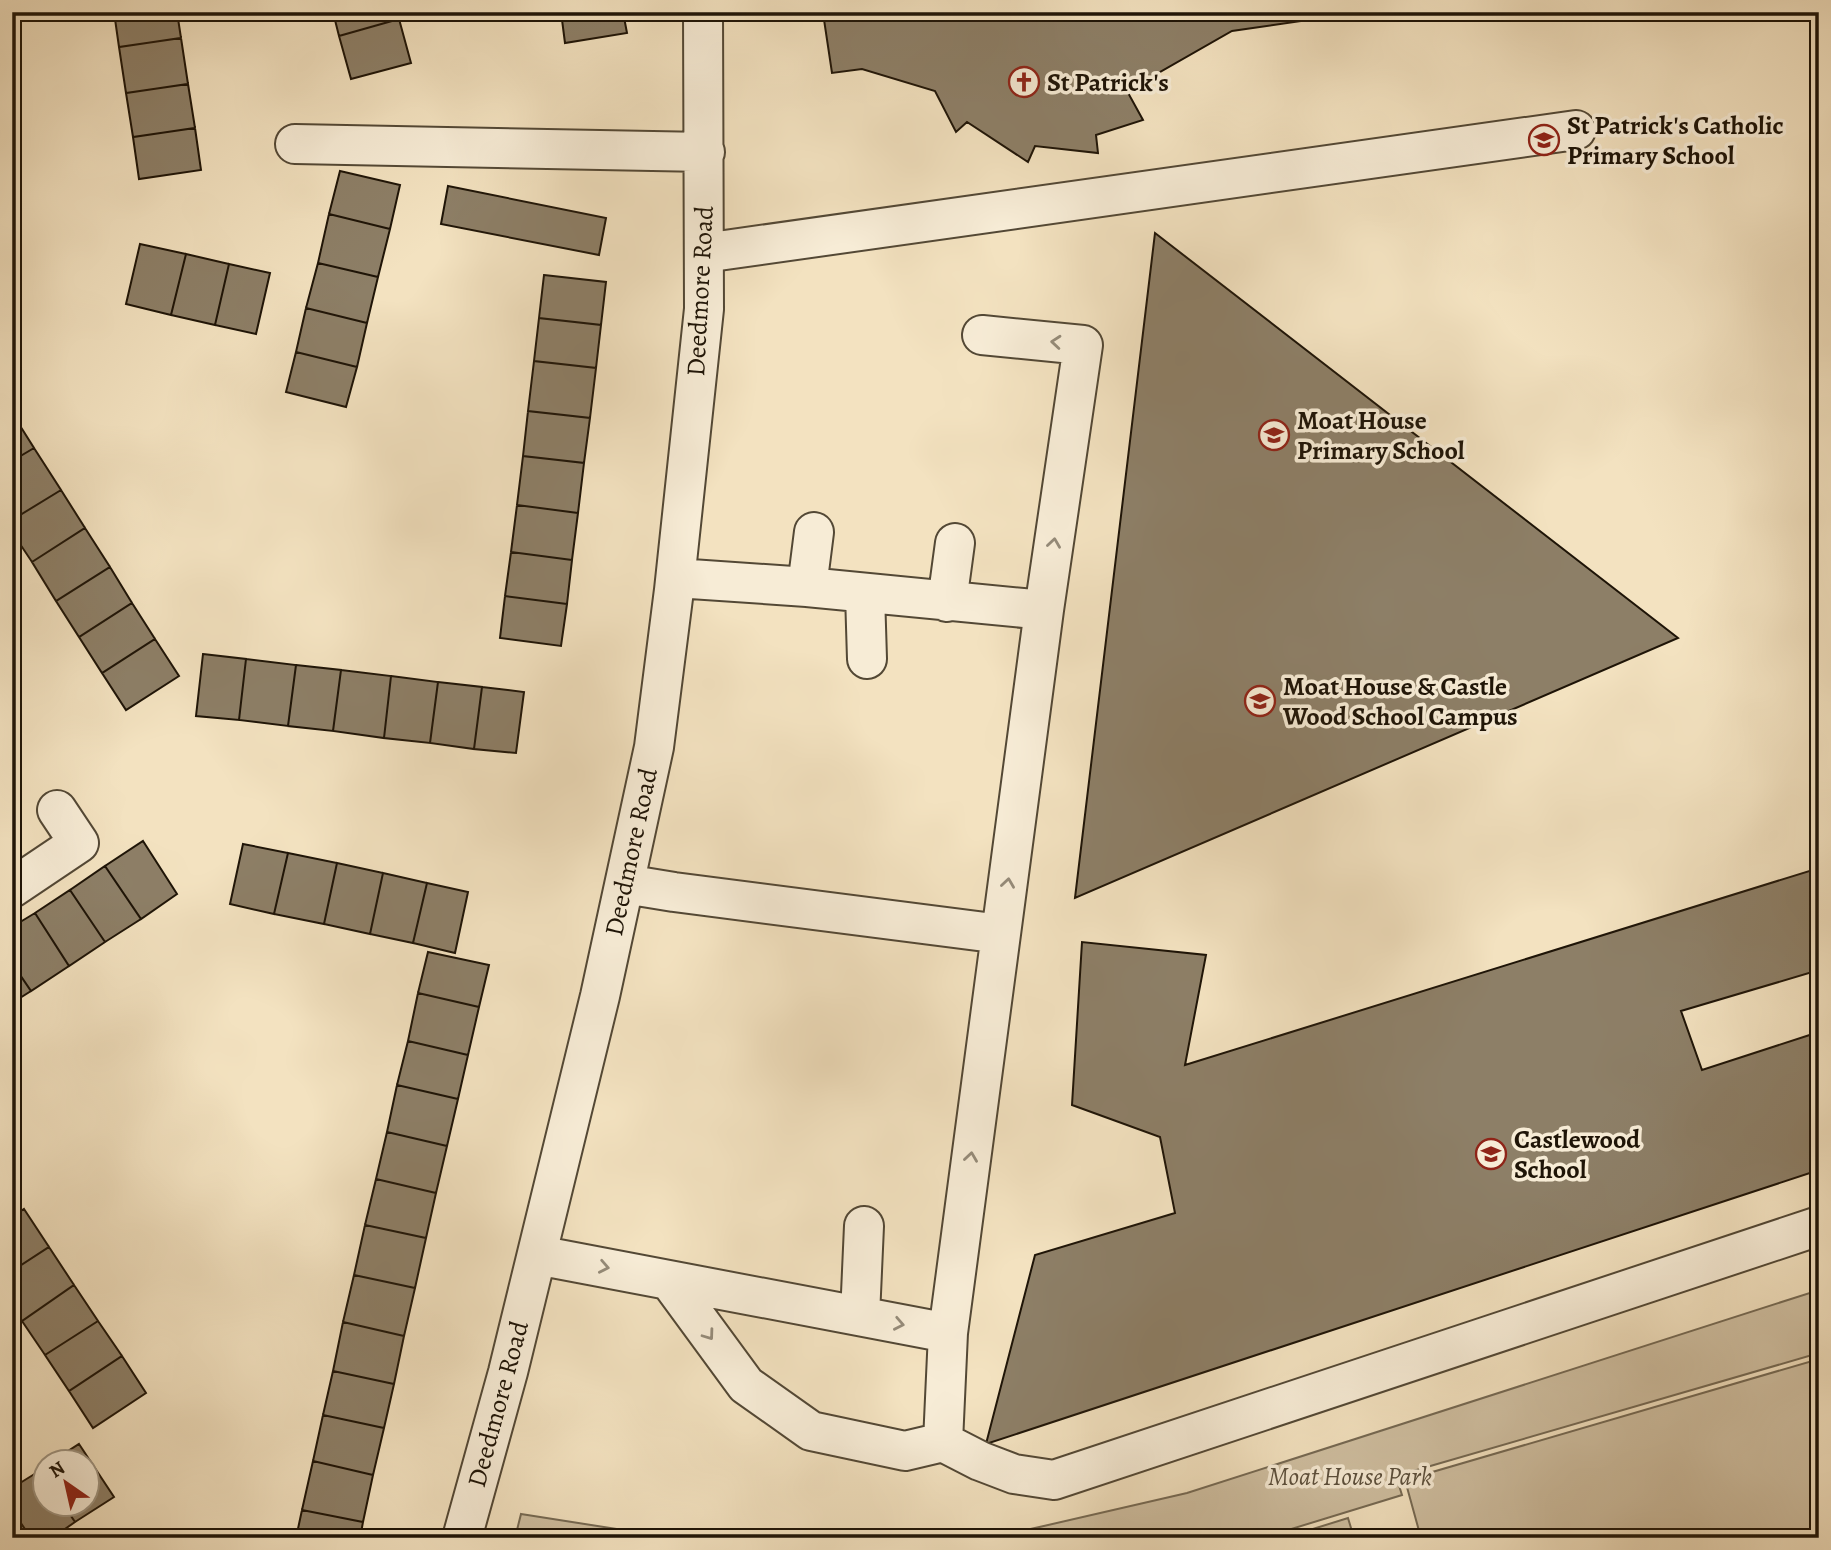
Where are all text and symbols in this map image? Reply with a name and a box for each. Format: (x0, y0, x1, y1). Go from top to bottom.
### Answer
church icon: St Patrick's (1007, 65, 1041, 99)
place label: St Patrick's (1047, 65, 1169, 100)
place label: St Patrick's Catholic Primary School (1567, 108, 1784, 173)
school or university icon: St Patrick's Catholic Primary School (1527, 123, 1561, 157)
street label: Deedmore Road (678, 205, 722, 377)
one-way arrow (1050, 335, 1061, 350)
place label: Moat House Primary School (1297, 403, 1465, 468)
school or university icon: Moat House Primary School (1257, 418, 1291, 452)
one-way arrow (1046, 537, 1061, 548)
place label: Moat House & Castle Wood School Campus (1282, 669, 1518, 734)
school or university icon: Moat House & Castle Wood School Campus (1243, 684, 1277, 718)
street label: Deedmore Road (596, 765, 666, 939)
one-way arrow (1000, 877, 1015, 888)
place label: Castlewood School (1514, 1122, 1641, 1187)
school or university icon: Castlewood School (1474, 1137, 1508, 1171)
one-way arrow (963, 1151, 978, 1163)
one-way arrow (598, 1259, 610, 1274)
one-way arrow (893, 1316, 905, 1331)
street label: Deedmore Road (459, 1317, 537, 1491)
one-way arrow (701, 1327, 713, 1340)
north arrow (32, 1448, 102, 1518)
text: N (44, 1455, 70, 1484)
park label: Moat House Park (1268, 1459, 1432, 1494)

